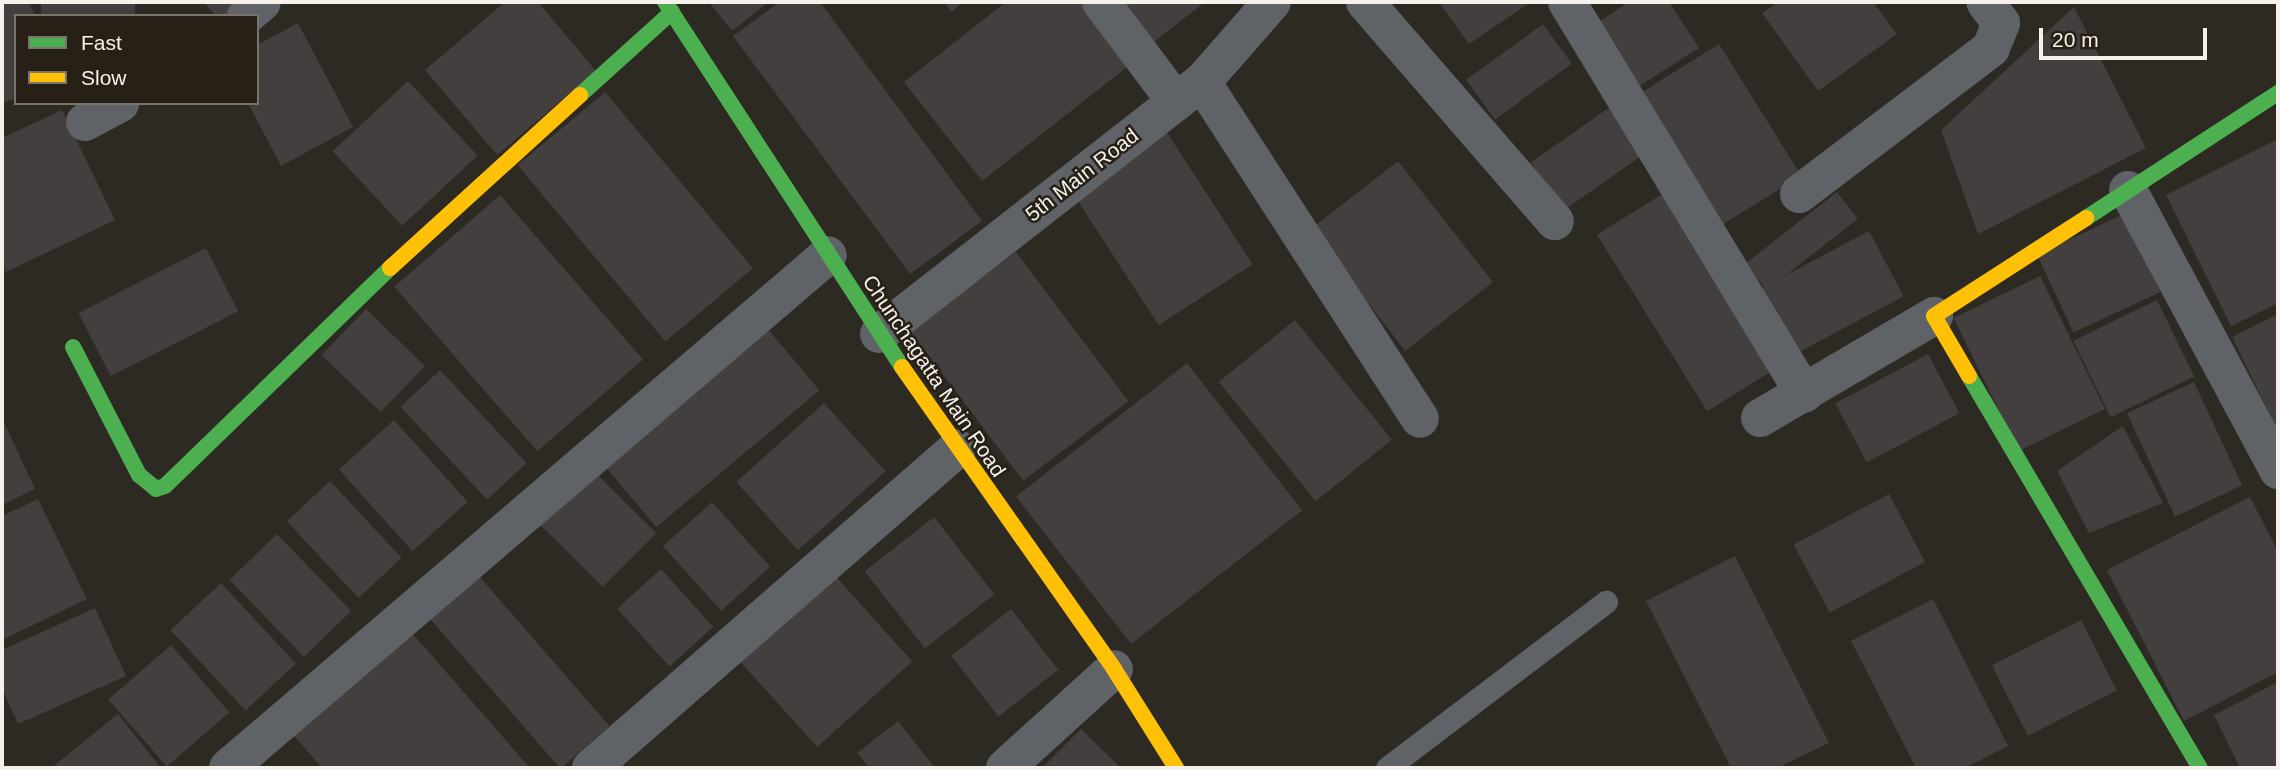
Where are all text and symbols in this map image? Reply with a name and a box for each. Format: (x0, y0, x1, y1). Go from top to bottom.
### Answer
legend (14, 14, 259, 105)
scale bar (2042, 14, 2210, 58)
text: 20 m (2052, 28, 2099, 51)
text: Fast (81, 31, 122, 54)
text: Slow (81, 66, 127, 89)
street label: 5th Main Road (1020, 123, 1144, 227)
street label: Chunchagatta Main Road (857, 270, 1011, 482)

